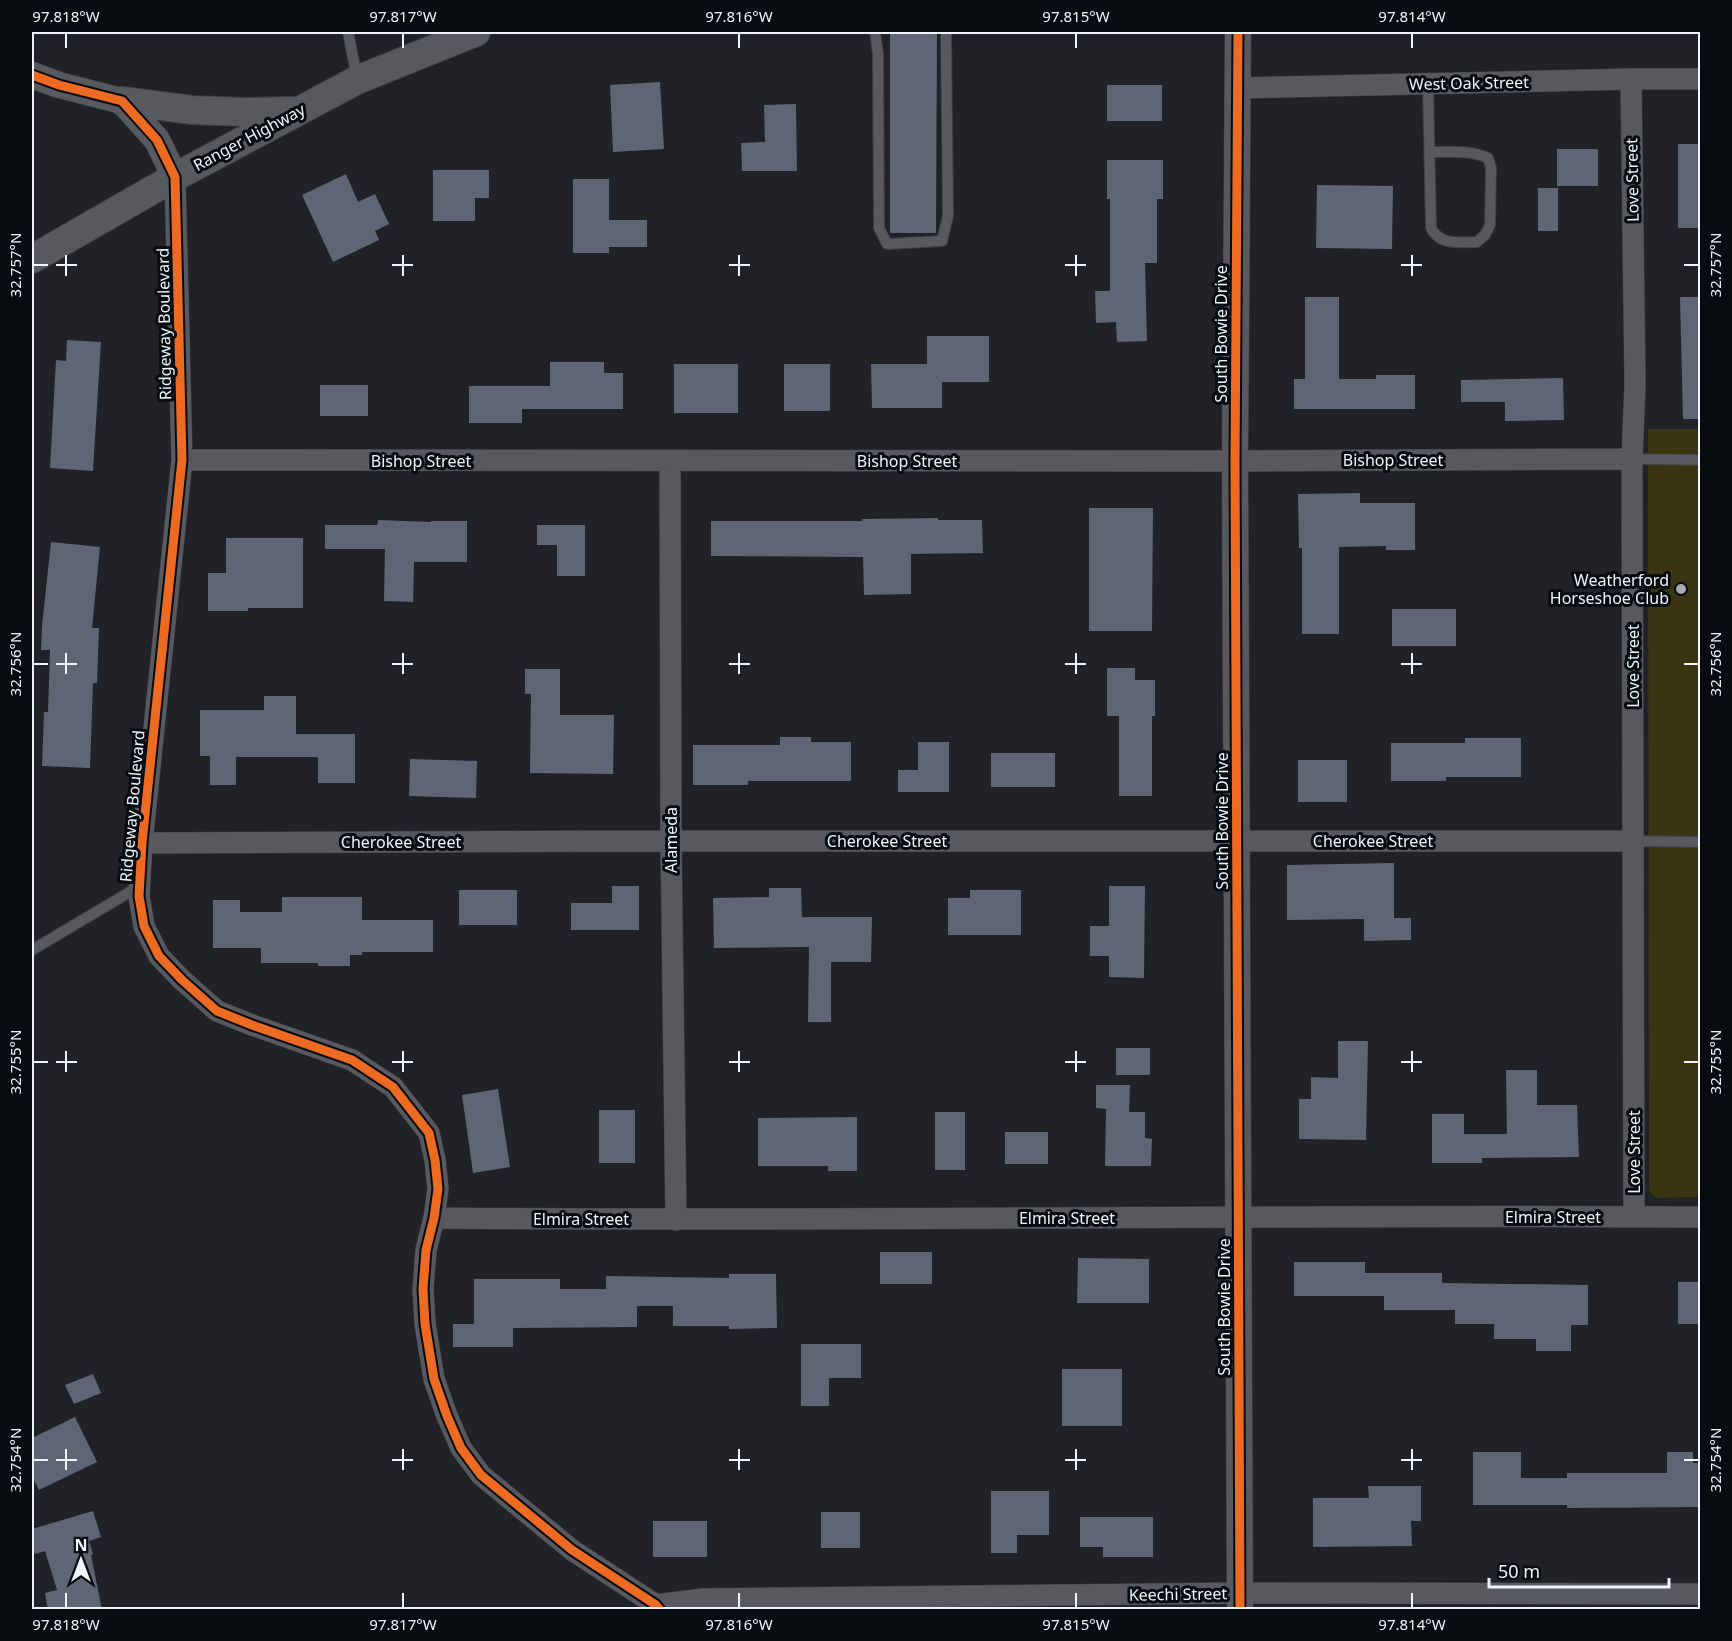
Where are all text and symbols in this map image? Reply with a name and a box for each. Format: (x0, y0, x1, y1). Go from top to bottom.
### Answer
text: 97.818°W (32, 6, 100, 26)
text: 97.817°W (369, 6, 437, 26)
text: 97.816°W (705, 6, 773, 26)
text: 97.815°W (1042, 6, 1110, 26)
text: 97.814°W (1378, 6, 1446, 26)
street label: West Oak Street (1409, 71, 1529, 95)
street label: Ranger Highway (189, 98, 310, 176)
street label: Love Street (1620, 138, 1644, 222)
text: 32.757°N (5, 233, 25, 297)
text: 32.757°N (1705, 233, 1725, 297)
street label: Ridgeway Boulevard (152, 248, 176, 400)
street label: South Bowie Drive (1210, 265, 1232, 403)
street label: Bishop Street (1343, 449, 1443, 471)
street label: Bishop Street (371, 450, 471, 472)
street label: Bishop Street (857, 450, 957, 472)
place label: Weatherford Horseshoe Club (1550, 569, 1669, 609)
marker: Weatherford Horseshoe Club (1674, 582, 1688, 596)
street label: Love Street (1622, 624, 1644, 708)
text: 32.756°N (5, 632, 25, 696)
text: 32.756°N (1705, 632, 1725, 696)
street label: Ridgeway Boulevard (114, 729, 150, 883)
street label: South Bowie Drive (1211, 752, 1233, 890)
street label: Alameda (660, 807, 682, 873)
street label: Cherokee Street (827, 830, 947, 852)
street label: Cherokee Street (1313, 830, 1433, 852)
street label: Cherokee Street (341, 831, 461, 853)
text: 32.755°N (5, 1030, 25, 1094)
text: 32.755°N (1705, 1030, 1725, 1094)
street label: Love Street (1623, 1110, 1645, 1194)
street label: Elmira Street (1505, 1206, 1601, 1228)
street label: Elmira Street (1019, 1207, 1115, 1229)
street label: Elmira Street (533, 1208, 629, 1230)
street label: South Bowie Drive (1213, 1238, 1235, 1376)
text: 32.754°N (5, 1428, 25, 1492)
text: 32.754°N (1705, 1428, 1725, 1492)
north arrow (51, 1530, 111, 1590)
text: N (74, 1534, 88, 1556)
scale bar (1489, 1551, 1669, 1589)
text: 50 m (1498, 1559, 1540, 1583)
street label: Keechi Street (1129, 1582, 1228, 1606)
text: 97.818°W (32, 1614, 100, 1634)
text: 97.817°W (369, 1614, 437, 1634)
text: 97.816°W (705, 1614, 773, 1634)
text: 97.815°W (1042, 1614, 1110, 1634)
text: 97.814°W (1378, 1614, 1446, 1634)

